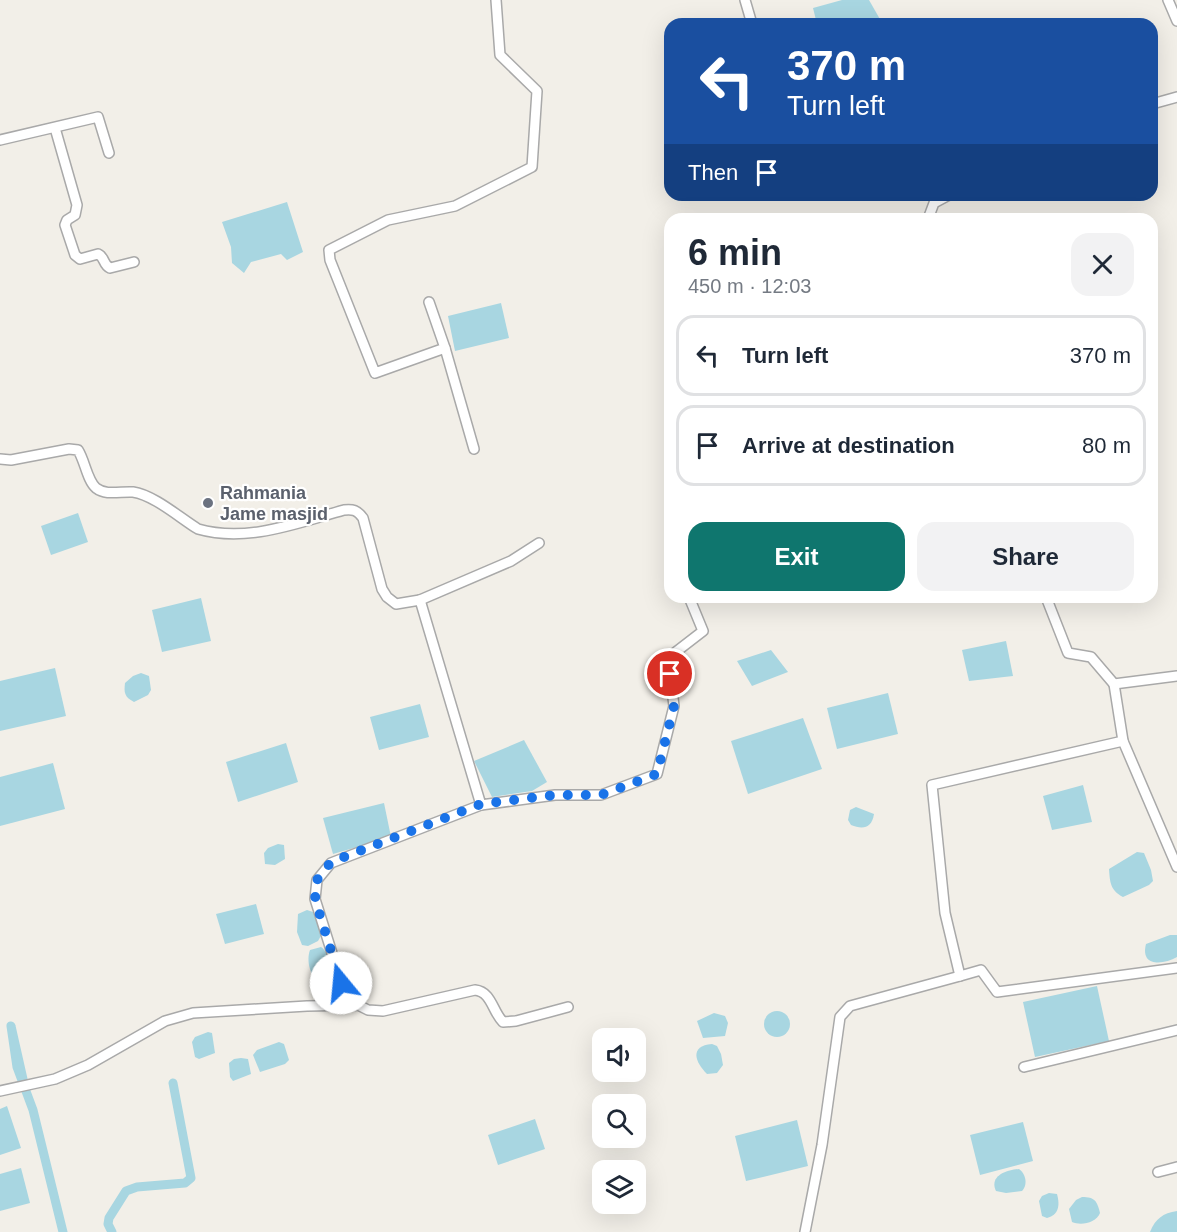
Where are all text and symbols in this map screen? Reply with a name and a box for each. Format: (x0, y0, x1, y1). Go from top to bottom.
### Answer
icon: left (688, 42, 766, 120)
text: 370 m (787, 42, 906, 89)
text: Turn left (787, 91, 885, 121)
icon: arrive (750, 156, 783, 189)
text: Then (688, 160, 738, 185)
text: 6 min (688, 232, 782, 273)
button: close (1071, 233, 1134, 296)
text: 450 m · 12:03 (688, 275, 811, 297)
icon: left (691, 339, 724, 372)
text: Turn left (742, 343, 828, 368)
text: 370 m (1070, 343, 1131, 368)
icon: arrive (691, 429, 724, 462)
text: Arrive at destination (742, 433, 955, 458)
text: 80 m (1082, 433, 1131, 458)
place label: Rahmania Jame masjid (220, 483, 328, 524)
marker: Rahmania Jame masjid (201, 496, 215, 510)
button: Exit (688, 522, 905, 591)
button: Share (917, 522, 1134, 591)
pin (644, 648, 695, 699)
icon: arrive (653, 657, 686, 690)
position arrow (309, 951, 373, 1015)
map controls (592, 1028, 646, 1214)
button: sound (592, 1028, 646, 1082)
button: search (592, 1094, 646, 1148)
button: layers (592, 1160, 646, 1214)

